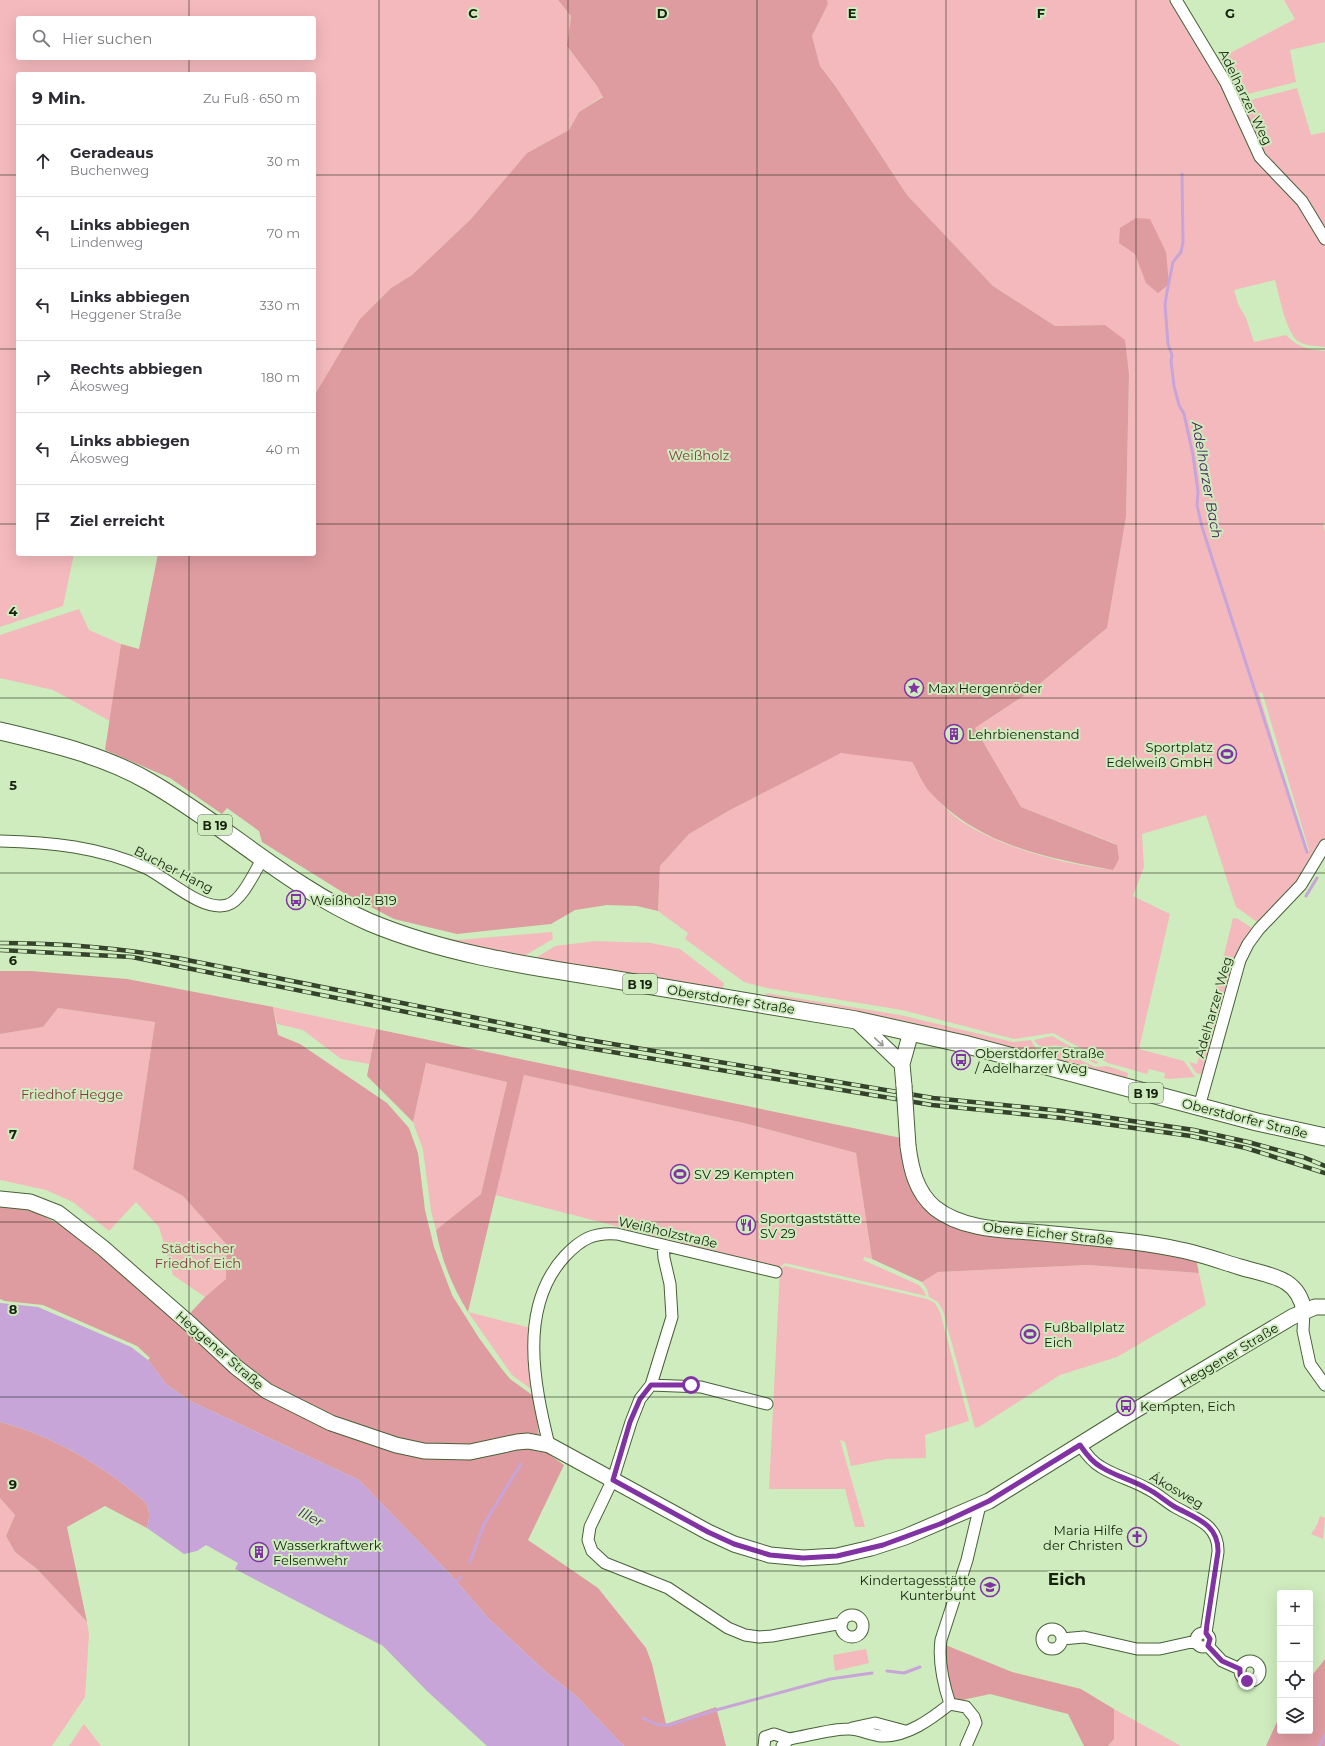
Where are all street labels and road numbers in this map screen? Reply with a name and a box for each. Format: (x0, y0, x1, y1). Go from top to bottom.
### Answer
street label: Adelharzer Weg (1216, 46, 1276, 148)
road number: B 19 (198, 815, 232, 835)
street label: Bucher Hang (132, 842, 216, 896)
street label: Adelharzer Weg (1191, 955, 1235, 1059)
road number: B 19 (623, 974, 657, 994)
street label: Oberstdorfer Straße (666, 981, 796, 1017)
road number: B 19 (1129, 1083, 1163, 1103)
street label: Oberstdorfer Straße (1180, 1095, 1310, 1141)
street label: Weißholzstraße (617, 1213, 719, 1251)
street label: Obere Eicher Straße (982, 1218, 1114, 1248)
street label: Heggener Straße (173, 1307, 267, 1393)
street label: Heggener Straße (1177, 1319, 1281, 1391)
street label: Ákosweg (1147, 1468, 1207, 1512)

